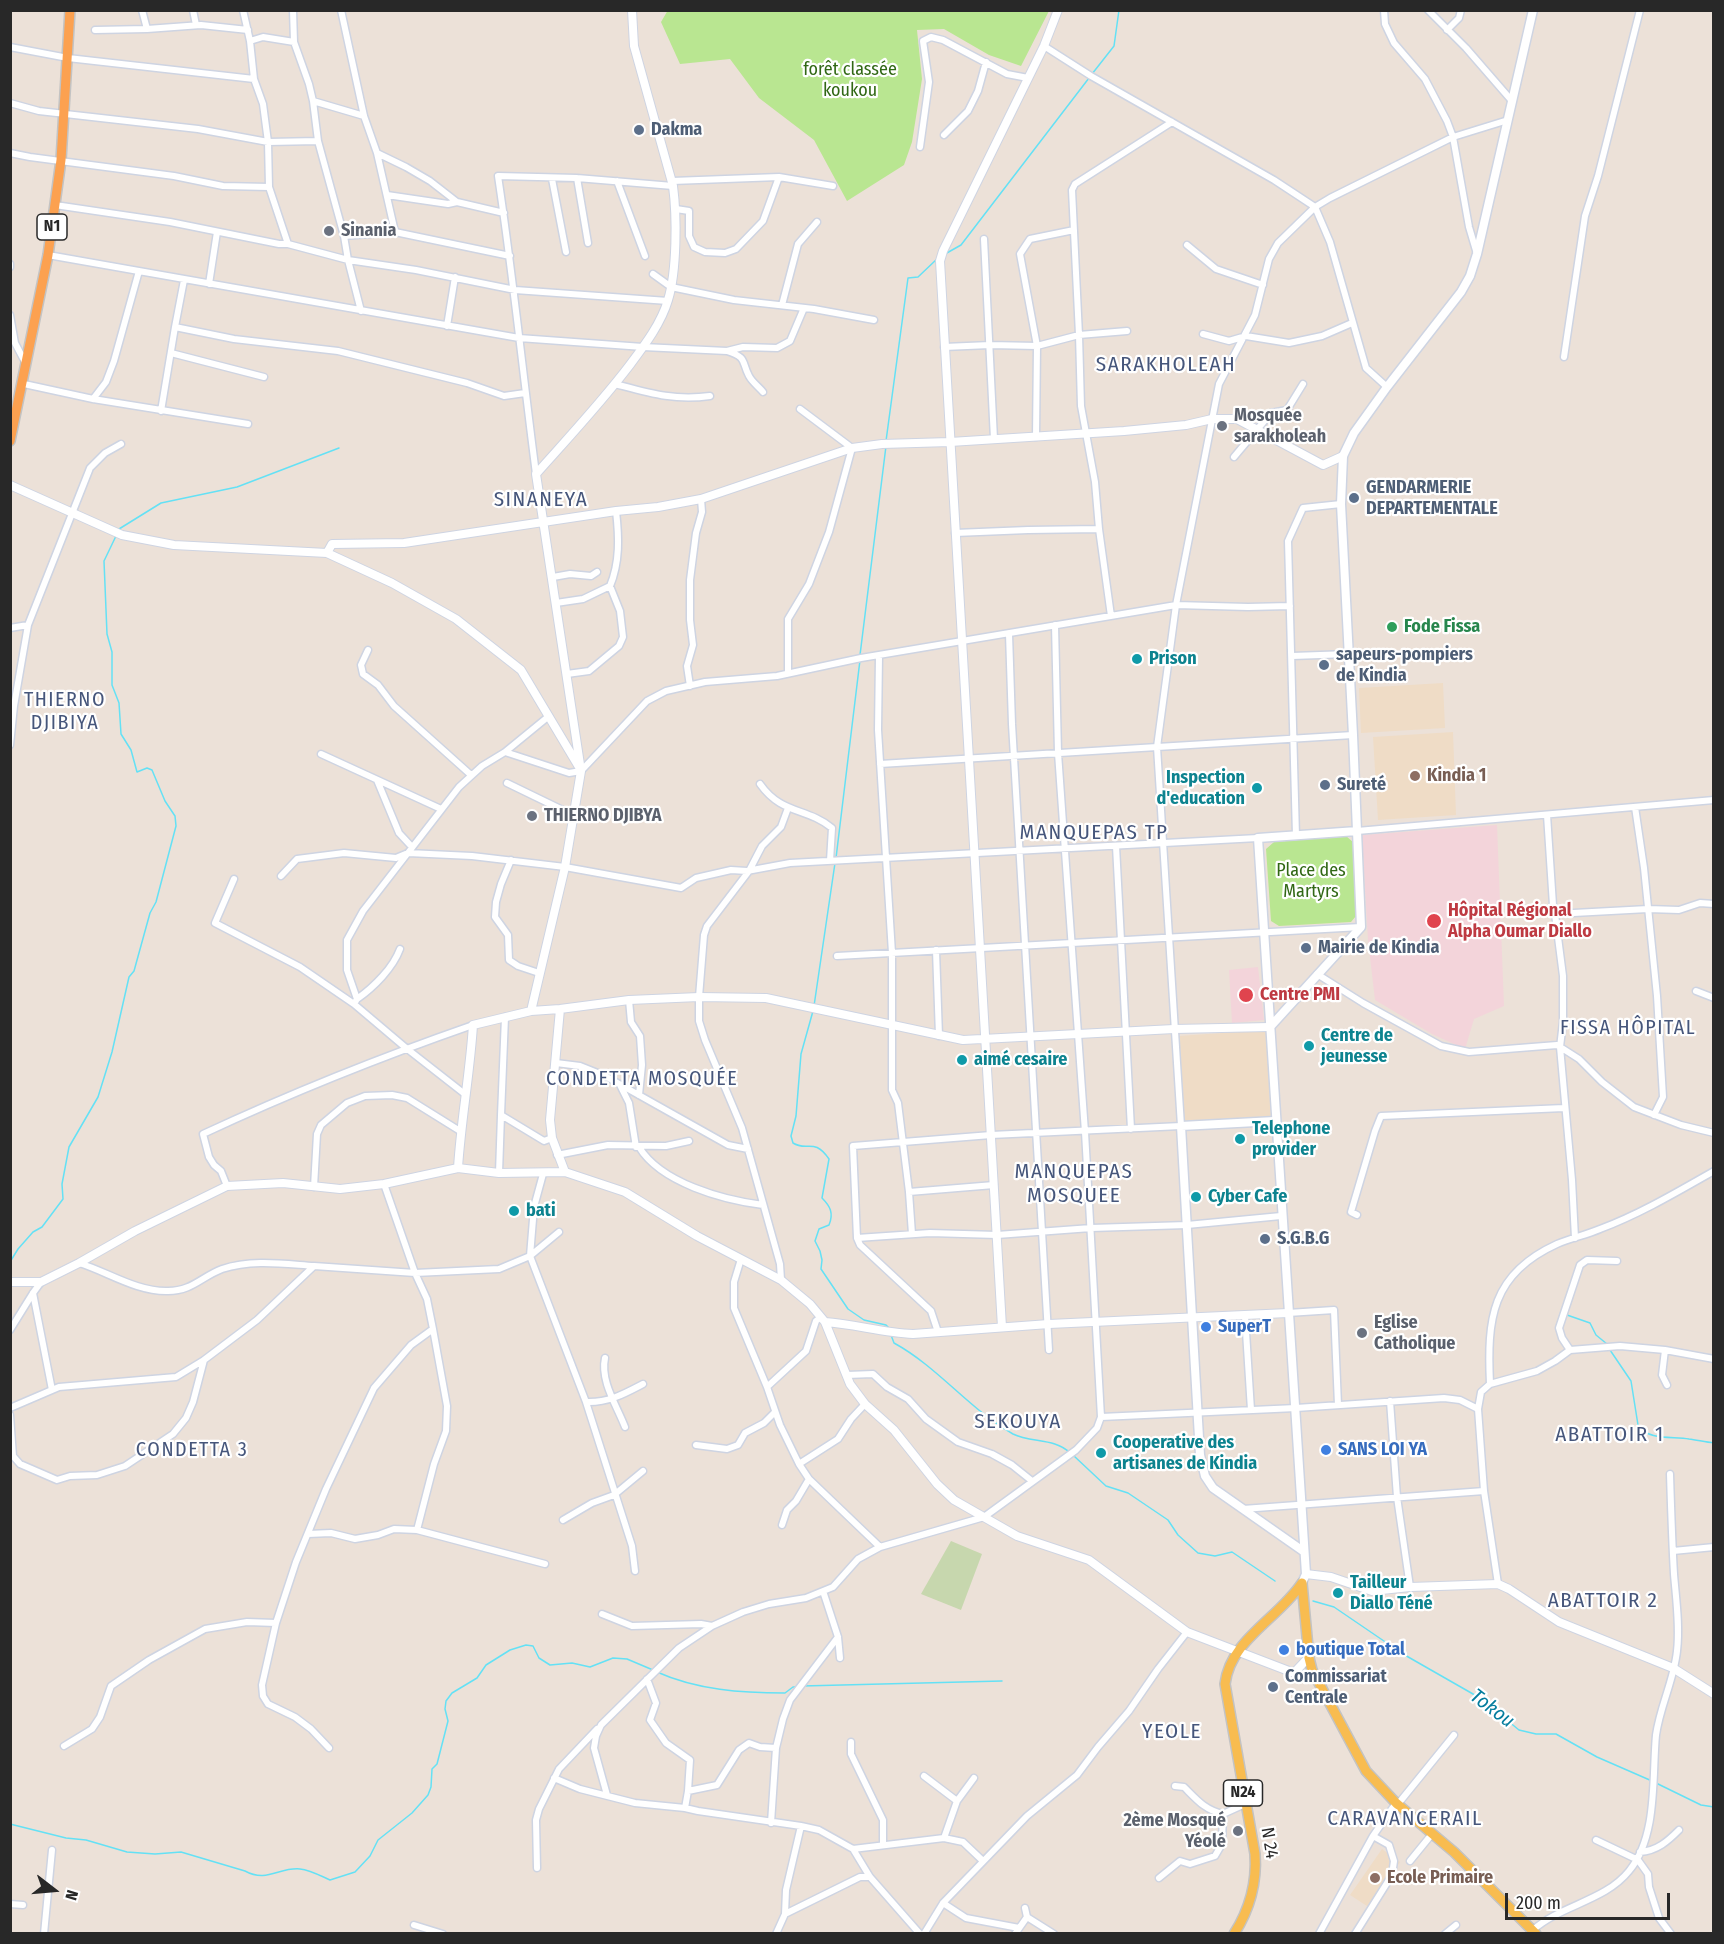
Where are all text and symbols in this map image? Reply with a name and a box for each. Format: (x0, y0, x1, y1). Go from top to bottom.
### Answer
park label: forêt classée koukou (803, 59, 897, 101)
place label: Dakma (651, 119, 702, 141)
marker: Dakma (632, 123, 646, 137)
road number: N1 (37, 214, 67, 240)
place label: Sinania (341, 220, 396, 242)
marker: Sinania (322, 224, 336, 238)
district label: SARAKHOLEAH (1096, 352, 1236, 378)
place label: Mosquée sarakholeah (1234, 405, 1326, 448)
marker: Mosquée sarakholeah (1215, 419, 1229, 433)
place label: GENDARMERIE DEPARTEMENTALE (1366, 477, 1498, 520)
district label: SINANEYA (494, 487, 588, 513)
marker: GENDARMERIE DEPARTEMENTALE (1347, 491, 1361, 505)
place label: Fode Fissa (1404, 616, 1480, 638)
marker: Fode Fissa (1385, 620, 1399, 634)
place label: sapeurs-pompiers de Kindia (1336, 644, 1473, 686)
place label: Prison (1149, 648, 1197, 670)
marker: Prison (1130, 652, 1144, 666)
marker: sapeurs-pompiers de Kindia (1317, 658, 1331, 672)
district label: THIERNO DJIBIYA (24, 688, 106, 735)
place label: Kindia 1 (1427, 765, 1486, 787)
place label: Inspection d'education (1156, 767, 1245, 810)
marker: Kindia 1 (1408, 769, 1422, 783)
place label: Sureté (1337, 774, 1386, 796)
marker: Sureté (1318, 778, 1332, 792)
marker: Inspection d'education (1250, 781, 1264, 795)
place label: THIERNO DJIBYA (544, 805, 662, 827)
marker: THIERNO DJIBYA (525, 809, 539, 823)
district label: MANQUEPAS TP (1020, 820, 1168, 846)
park label: Place des Martyrs (1276, 860, 1346, 902)
place label: Hôpital Régional Alpha Oumar Diallo (1448, 900, 1592, 942)
marker: Hôpital Régional Alpha Oumar Diallo (1425, 912, 1443, 930)
place label: Mairie de Kindia (1318, 937, 1439, 959)
marker: Mairie de Kindia (1299, 941, 1313, 955)
place label: Centre PMI (1260, 984, 1340, 1006)
marker: Centre PMI (1237, 986, 1255, 1004)
district label: FISSA HÔPITAL (1560, 1016, 1696, 1040)
place label: Centre de jeunesse (1321, 1025, 1393, 1068)
marker: Centre de jeunesse (1302, 1039, 1316, 1053)
place label: aimé cesaire (974, 1049, 1067, 1071)
marker: aimé cesaire (955, 1053, 969, 1067)
district label: СONDETTA MOSQUÉE (546, 1067, 738, 1091)
place label: Telephone provider (1252, 1118, 1330, 1160)
marker: Telephone provider (1233, 1132, 1247, 1146)
district label: MANQUEPAS MOSQUEE (1015, 1159, 1133, 1209)
place label: Cyber Cafe (1208, 1186, 1287, 1208)
marker: Cyber Cafe (1189, 1190, 1203, 1204)
place label: bati (526, 1200, 556, 1222)
marker: bati (507, 1204, 521, 1218)
place label: S.G.B.G (1277, 1228, 1329, 1250)
marker: S.G.B.G (1258, 1232, 1272, 1246)
place label: Eglise Catholique (1374, 1312, 1455, 1354)
place label: SuperT (1218, 1316, 1271, 1338)
marker: SuperT (1199, 1320, 1213, 1334)
marker: Eglise Catholique (1355, 1326, 1369, 1340)
district label: SEKOUYA (974, 1409, 1062, 1435)
district label: ABATTOIR 1 (1555, 1422, 1665, 1448)
place label: Cooperative des artisanes de Kindia (1113, 1432, 1257, 1474)
district label: СONDETTA 3 (136, 1438, 248, 1462)
place label: SANS LOI YA (1338, 1439, 1427, 1461)
marker: SANS LOI YA (1319, 1443, 1333, 1457)
marker: Cooperative des artisanes de Kindia (1094, 1446, 1108, 1460)
place label: Tailleur Diallo Téné (1350, 1572, 1433, 1614)
marker: Tailleur Diallo Téné (1331, 1586, 1345, 1600)
district label: ABATTOIR 2 (1548, 1588, 1658, 1614)
place label: boutique Total (1296, 1639, 1405, 1661)
marker: boutique Total (1277, 1643, 1291, 1657)
place label: Commissariat Centrale (1285, 1666, 1387, 1708)
marker: Commissariat Centrale (1266, 1680, 1280, 1694)
water label: Tokou (1465, 1685, 1519, 1733)
district label: YEOLE (1142, 1719, 1202, 1745)
road number: N24 (1224, 1780, 1262, 1806)
district label: CARAVANCERAIL (1327, 1806, 1483, 1832)
place label: 2ème Mosqué Yéolé (1124, 1810, 1226, 1852)
marker: 2ème Mosqué Yéolé (1231, 1824, 1245, 1838)
street label: N 24 (1256, 1826, 1282, 1860)
north arrow (24, 1860, 84, 1920)
place label: Ecole Primaire (1387, 1867, 1493, 1889)
marker: Ecole Primaire (1368, 1871, 1382, 1885)
scale bar (1508, 1881, 1673, 1919)
text: N (61, 1888, 82, 1902)
text: 200 m (1516, 1892, 1561, 1914)

